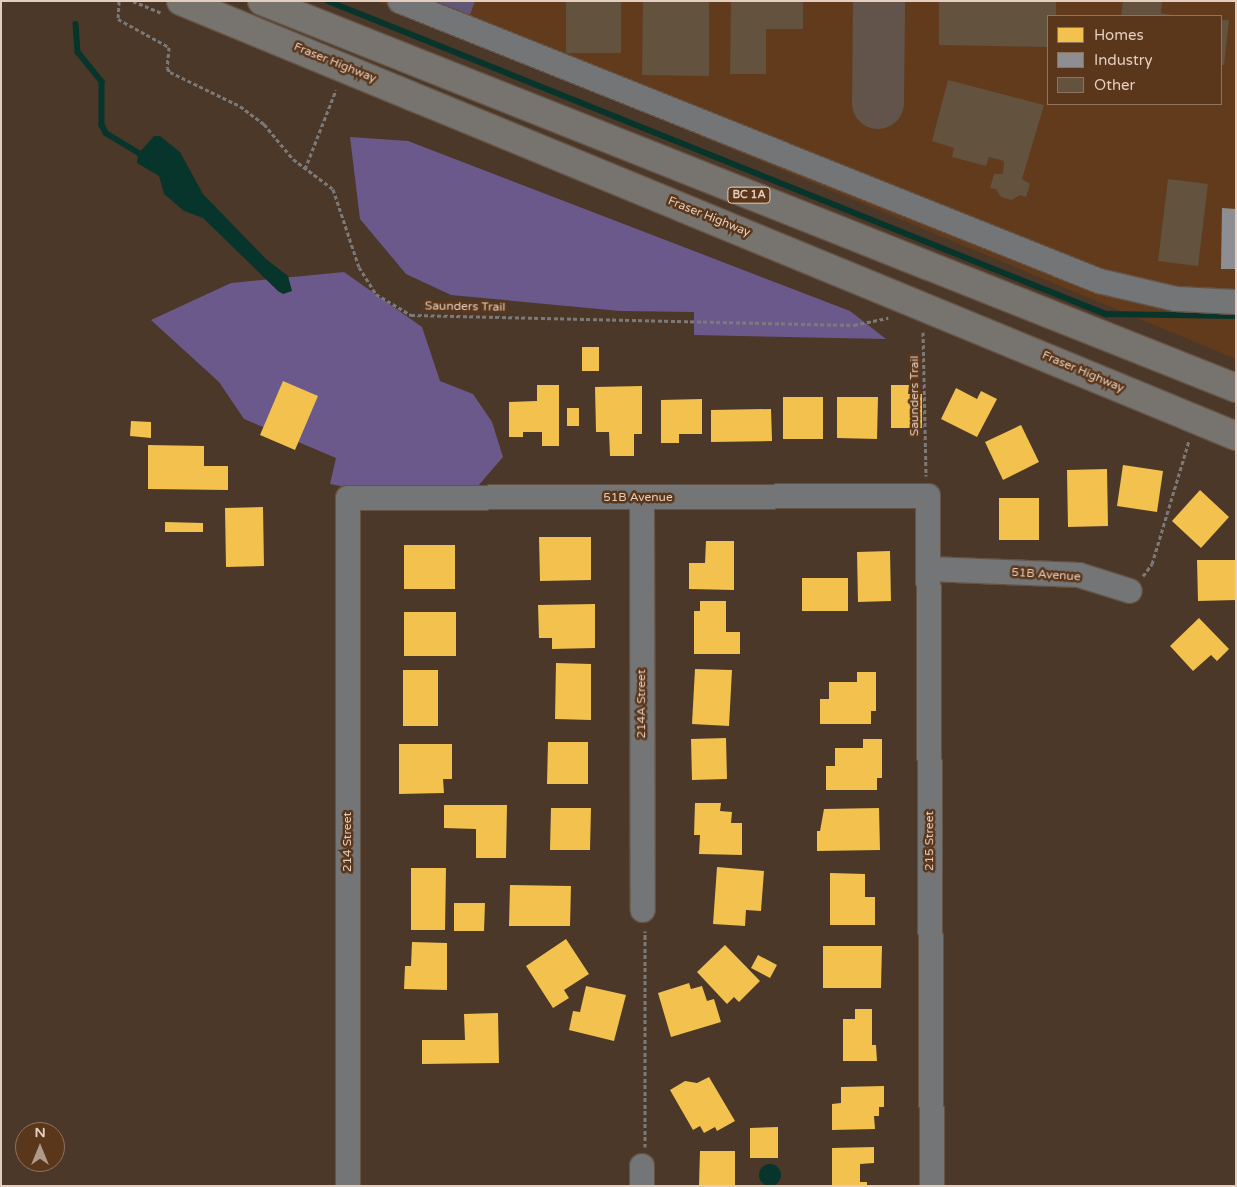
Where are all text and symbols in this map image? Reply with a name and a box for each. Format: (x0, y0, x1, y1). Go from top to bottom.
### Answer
legend (1047, 15, 1222, 105)
text: Homes (1094, 26, 1144, 44)
street label: Fraser Highway (292, 40, 378, 86)
text: Industry (1094, 51, 1153, 69)
text: Other (1094, 76, 1135, 94)
road number: BC 1A (726, 186, 772, 204)
street label: Fraser Highway (666, 194, 752, 240)
street label: Saunders Trail (425, 299, 505, 315)
street label: Fraser Highway (1040, 348, 1126, 396)
street label: Saunders Trail (908, 356, 922, 436)
street label: 51B Avenue (603, 491, 673, 505)
street label: 51B Avenue (1011, 565, 1081, 585)
street label: 214A Street (635, 670, 649, 738)
street label: 215 Street (923, 811, 937, 871)
street label: 214 Street (341, 812, 355, 872)
north arrow (15, 1122, 65, 1172)
text: N (34, 1124, 46, 1141)

